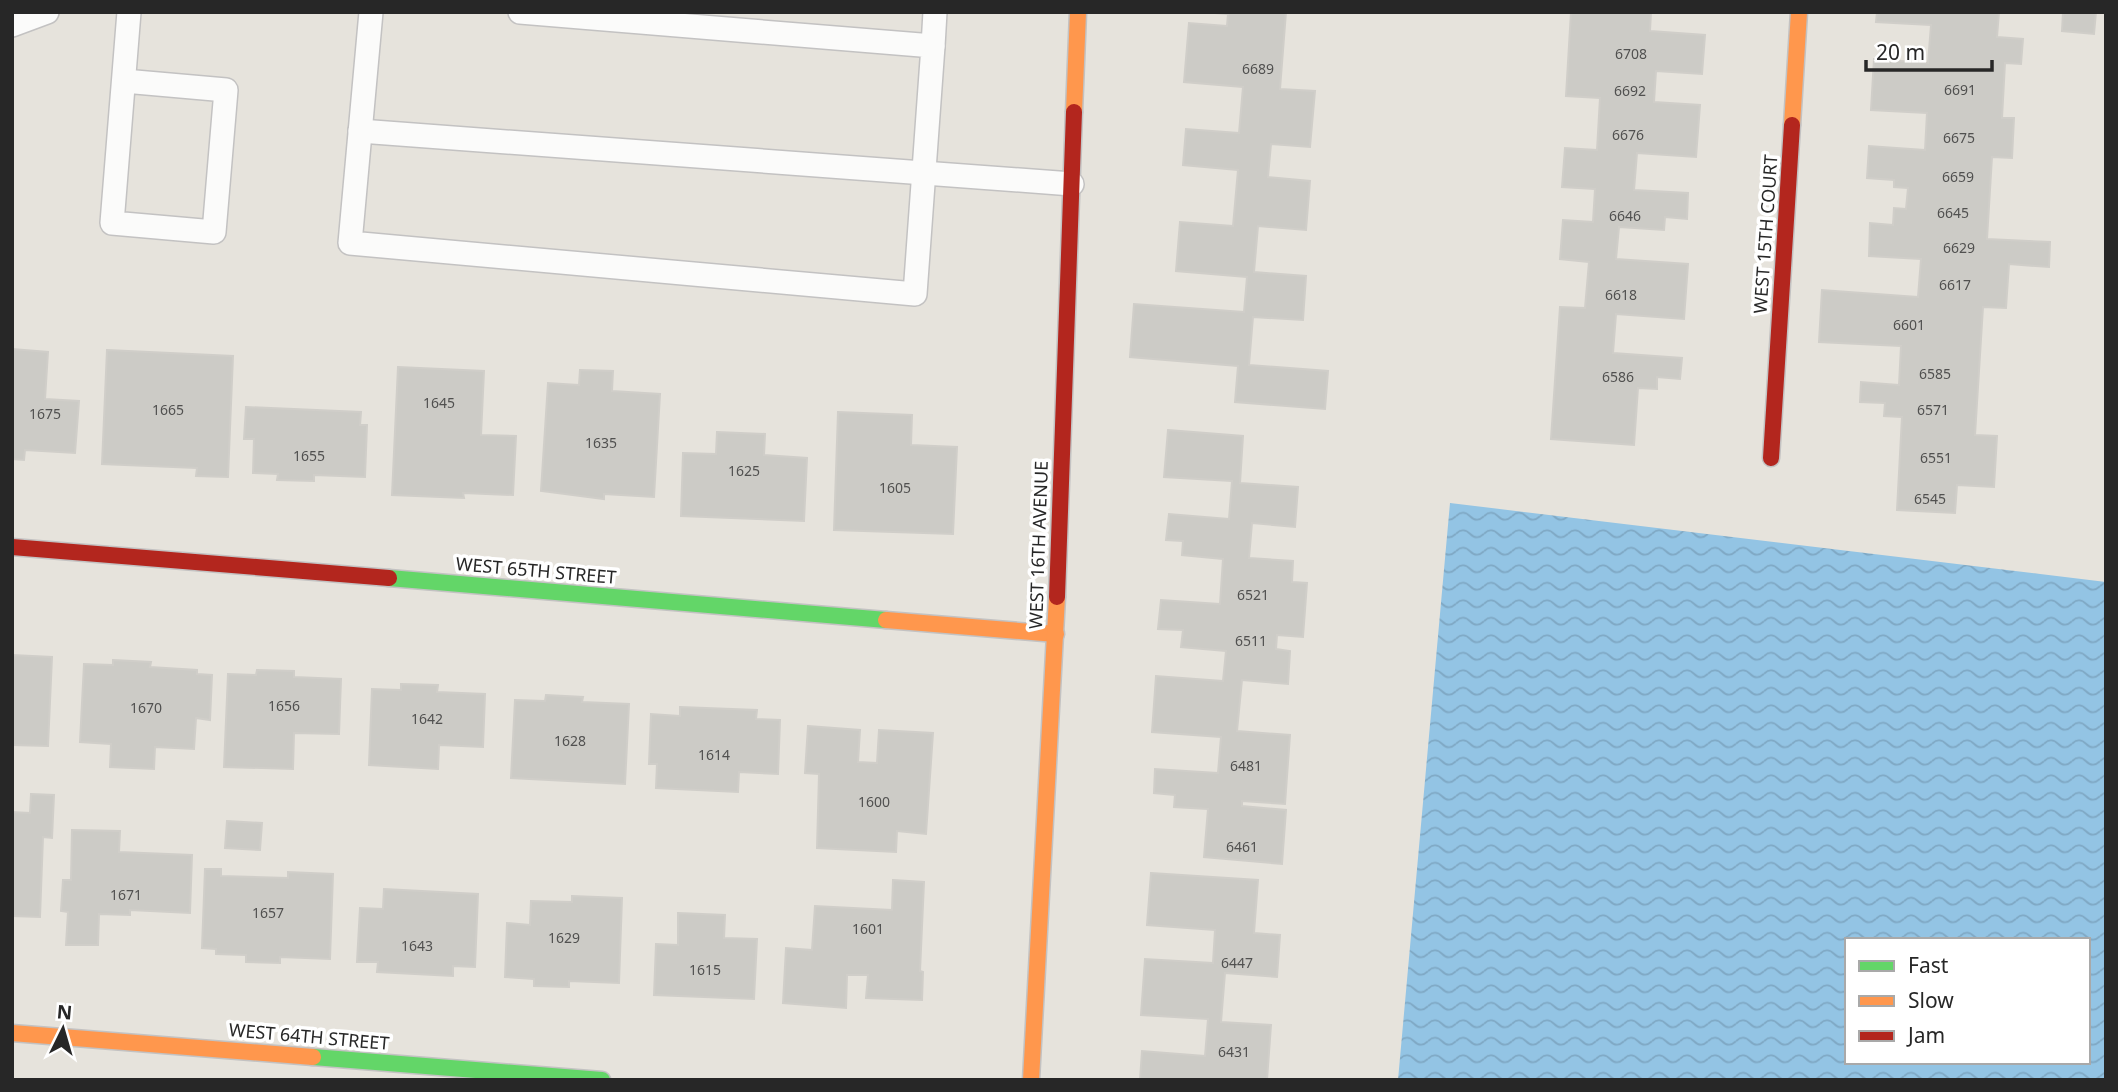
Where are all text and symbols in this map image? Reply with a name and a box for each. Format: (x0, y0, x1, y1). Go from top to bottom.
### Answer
scale bar (1866, 28, 1992, 72)
text: 20 m (1876, 38, 1925, 66)
house number: 6708 (1615, 44, 1647, 63)
house number: 6689 (1242, 59, 1274, 78)
house number: 6691 (1944, 80, 1976, 99)
house number: 6692 (1614, 81, 1646, 100)
house number: 6676 (1612, 125, 1644, 144)
house number: 6675 (1943, 128, 1975, 147)
street label: WEST 15TH COURT (1747, 154, 1783, 314)
house number: 6659 (1942, 167, 1974, 186)
house number: 6645 (1937, 203, 1969, 222)
house number: 6646 (1609, 206, 1641, 225)
house number: 6629 (1943, 238, 1975, 257)
house number: 6617 (1939, 275, 1971, 294)
house number: 6618 (1605, 285, 1637, 304)
house number: 6601 (1893, 315, 1925, 334)
house number: 6585 (1919, 364, 1951, 383)
house number: 6586 (1602, 367, 1634, 386)
house number: 1645 (423, 393, 455, 412)
house number: 1665 (152, 400, 184, 419)
house number: 6571 (1917, 400, 1949, 419)
house number: 1675 (29, 404, 61, 423)
house number: 1635 (585, 433, 617, 452)
house number: 1655 (293, 446, 325, 465)
house number: 6551 (1920, 448, 1952, 467)
street label: WEST 16TH AVENUE (1023, 460, 1053, 630)
house number: 1625 (728, 461, 760, 480)
house number: 1605 (879, 478, 911, 497)
house number: 6545 (1914, 489, 1946, 508)
street label: WEST 65TH STREET (455, 551, 617, 589)
house number: 6521 (1237, 585, 1269, 604)
house number: 6511 (1235, 631, 1267, 650)
house number: 1656 (268, 696, 300, 715)
house number: 1670 (130, 698, 162, 717)
house number: 1642 (411, 709, 443, 728)
house number: 1628 (554, 731, 586, 750)
house number: 1614 (698, 745, 730, 764)
house number: 6481 (1230, 756, 1262, 775)
house number: 1600 (858, 792, 890, 811)
house number: 6461 (1226, 837, 1258, 856)
house number: 1671 (110, 885, 142, 904)
house number: 1657 (252, 903, 284, 922)
house number: 1601 (852, 919, 884, 938)
house number: 1629 (548, 928, 580, 947)
house number: 1643 (401, 936, 433, 955)
legend (1845, 938, 2090, 1064)
text: Fast (1908, 951, 1949, 979)
house number: 6447 (1221, 953, 1253, 972)
house number: 1615 (689, 960, 721, 979)
text: Slow (1908, 986, 1954, 1014)
north arrow (28, 994, 98, 1064)
text: N (56, 998, 73, 1026)
street label: WEST 64TH STREET (228, 1017, 390, 1055)
text: Jam (1906, 1021, 1945, 1049)
house number: 6431 (1218, 1042, 1250, 1061)

